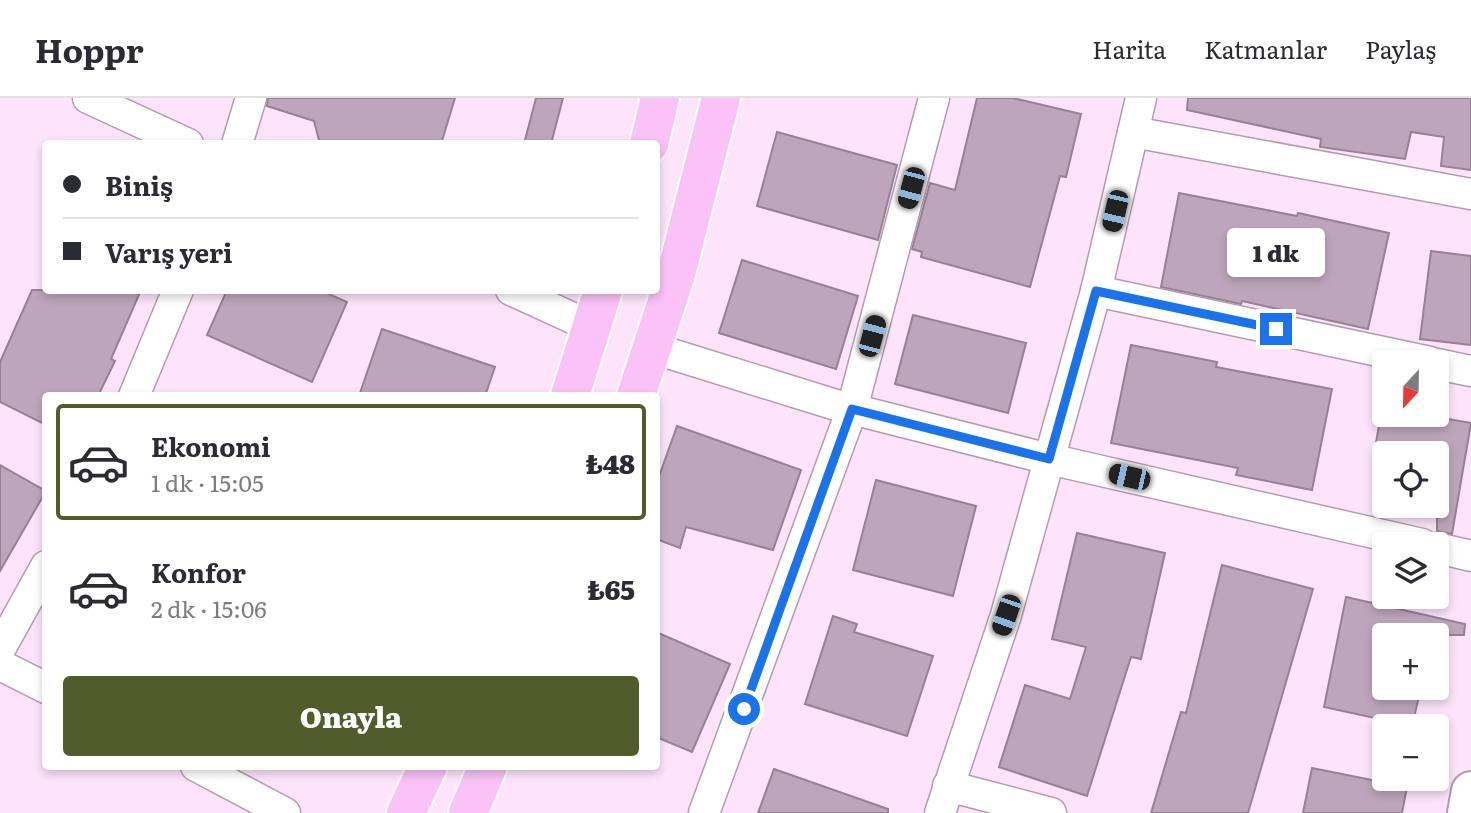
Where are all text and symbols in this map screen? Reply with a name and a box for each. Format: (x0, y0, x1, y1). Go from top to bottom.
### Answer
text: Hoppr (35, 24, 144, 73)
text: Harita (1092, 31, 1166, 66)
text: Katmanlar (1204, 31, 1327, 66)
text: Paylaş (1365, 31, 1436, 66)
text: Biniş (105, 165, 173, 204)
car (896, 165, 927, 211)
car (1101, 188, 1130, 234)
callout: 1 dk (1227, 228, 1325, 276)
text: Varış yeri (105, 232, 233, 271)
text: 1 dk (1253, 235, 1299, 269)
car (857, 313, 888, 359)
route end (1260, 313, 1292, 345)
north arrow (1372, 350, 1449, 427)
map controls (1372, 350, 1449, 791)
text: Ekonomi (151, 426, 271, 465)
icon: car (67, 431, 130, 494)
button: locate (1372, 441, 1449, 518)
text: ₺48 (585, 443, 635, 482)
car (1107, 462, 1152, 492)
text: 1 dk · 15:05 (151, 465, 264, 499)
button: layers (1372, 532, 1449, 609)
text: Konfor (151, 552, 246, 591)
icon: car (67, 557, 130, 620)
text: ₺65 (587, 569, 635, 608)
text: 2 dk · 15:06 (151, 591, 267, 625)
car (990, 592, 1023, 638)
button: + (1372, 623, 1449, 700)
button: Onayla (63, 676, 639, 756)
route start (728, 693, 760, 725)
button: − (1372, 714, 1449, 791)

